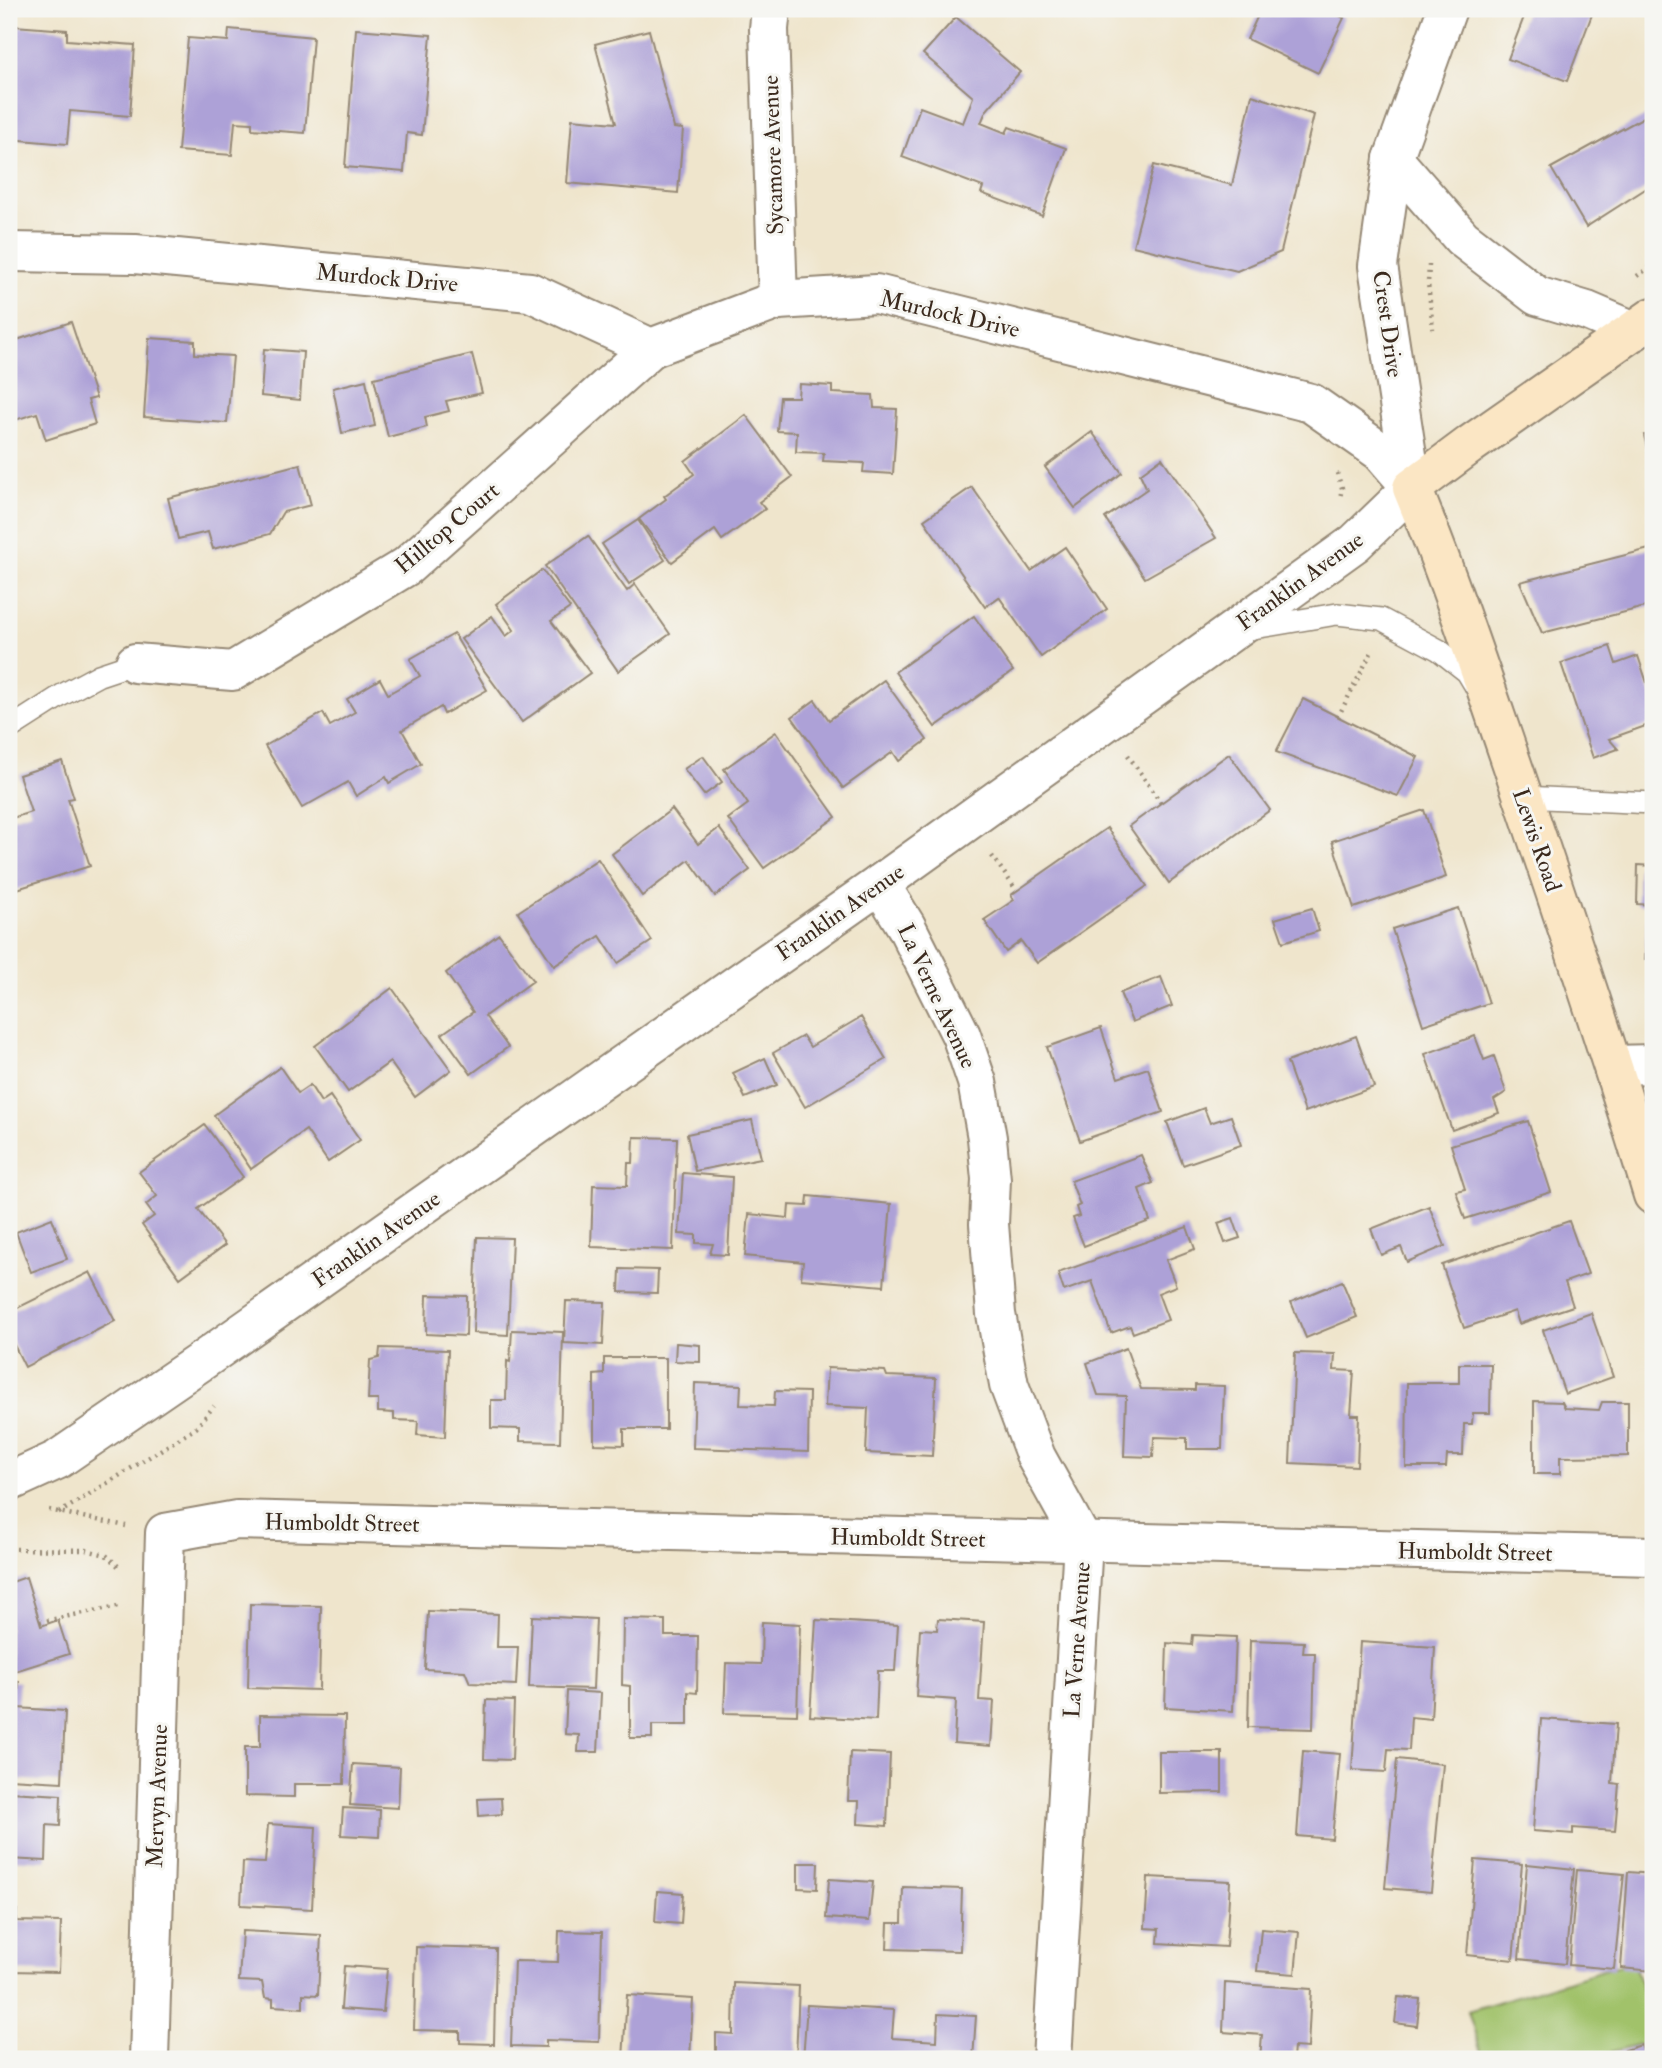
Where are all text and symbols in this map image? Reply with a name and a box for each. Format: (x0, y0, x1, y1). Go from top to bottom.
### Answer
street label: Sycamore Avenue (756, 74, 790, 235)
street label: Murdock Drive (315, 257, 460, 299)
street label: Crest Drive (1366, 269, 1410, 380)
street label: Murdock Drive (877, 284, 1023, 344)
street label: Hilltop Court (389, 476, 506, 581)
street label: Franklin Avenue (1231, 525, 1370, 637)
street label: Lewis Road (1506, 785, 1568, 895)
street label: Franklin Avenue (770, 857, 910, 967)
street label: La Verne Avenue (891, 919, 983, 1073)
street label: Franklin Avenue (306, 1184, 446, 1294)
street label: Humboldt Street (264, 1507, 420, 1539)
street label: Humboldt Street (830, 1522, 986, 1554)
street label: Humboldt Street (1397, 1536, 1553, 1568)
street label: La Verne Avenue (1057, 1561, 1097, 1719)
street label: Mervyn Avenue (140, 1723, 174, 1868)

